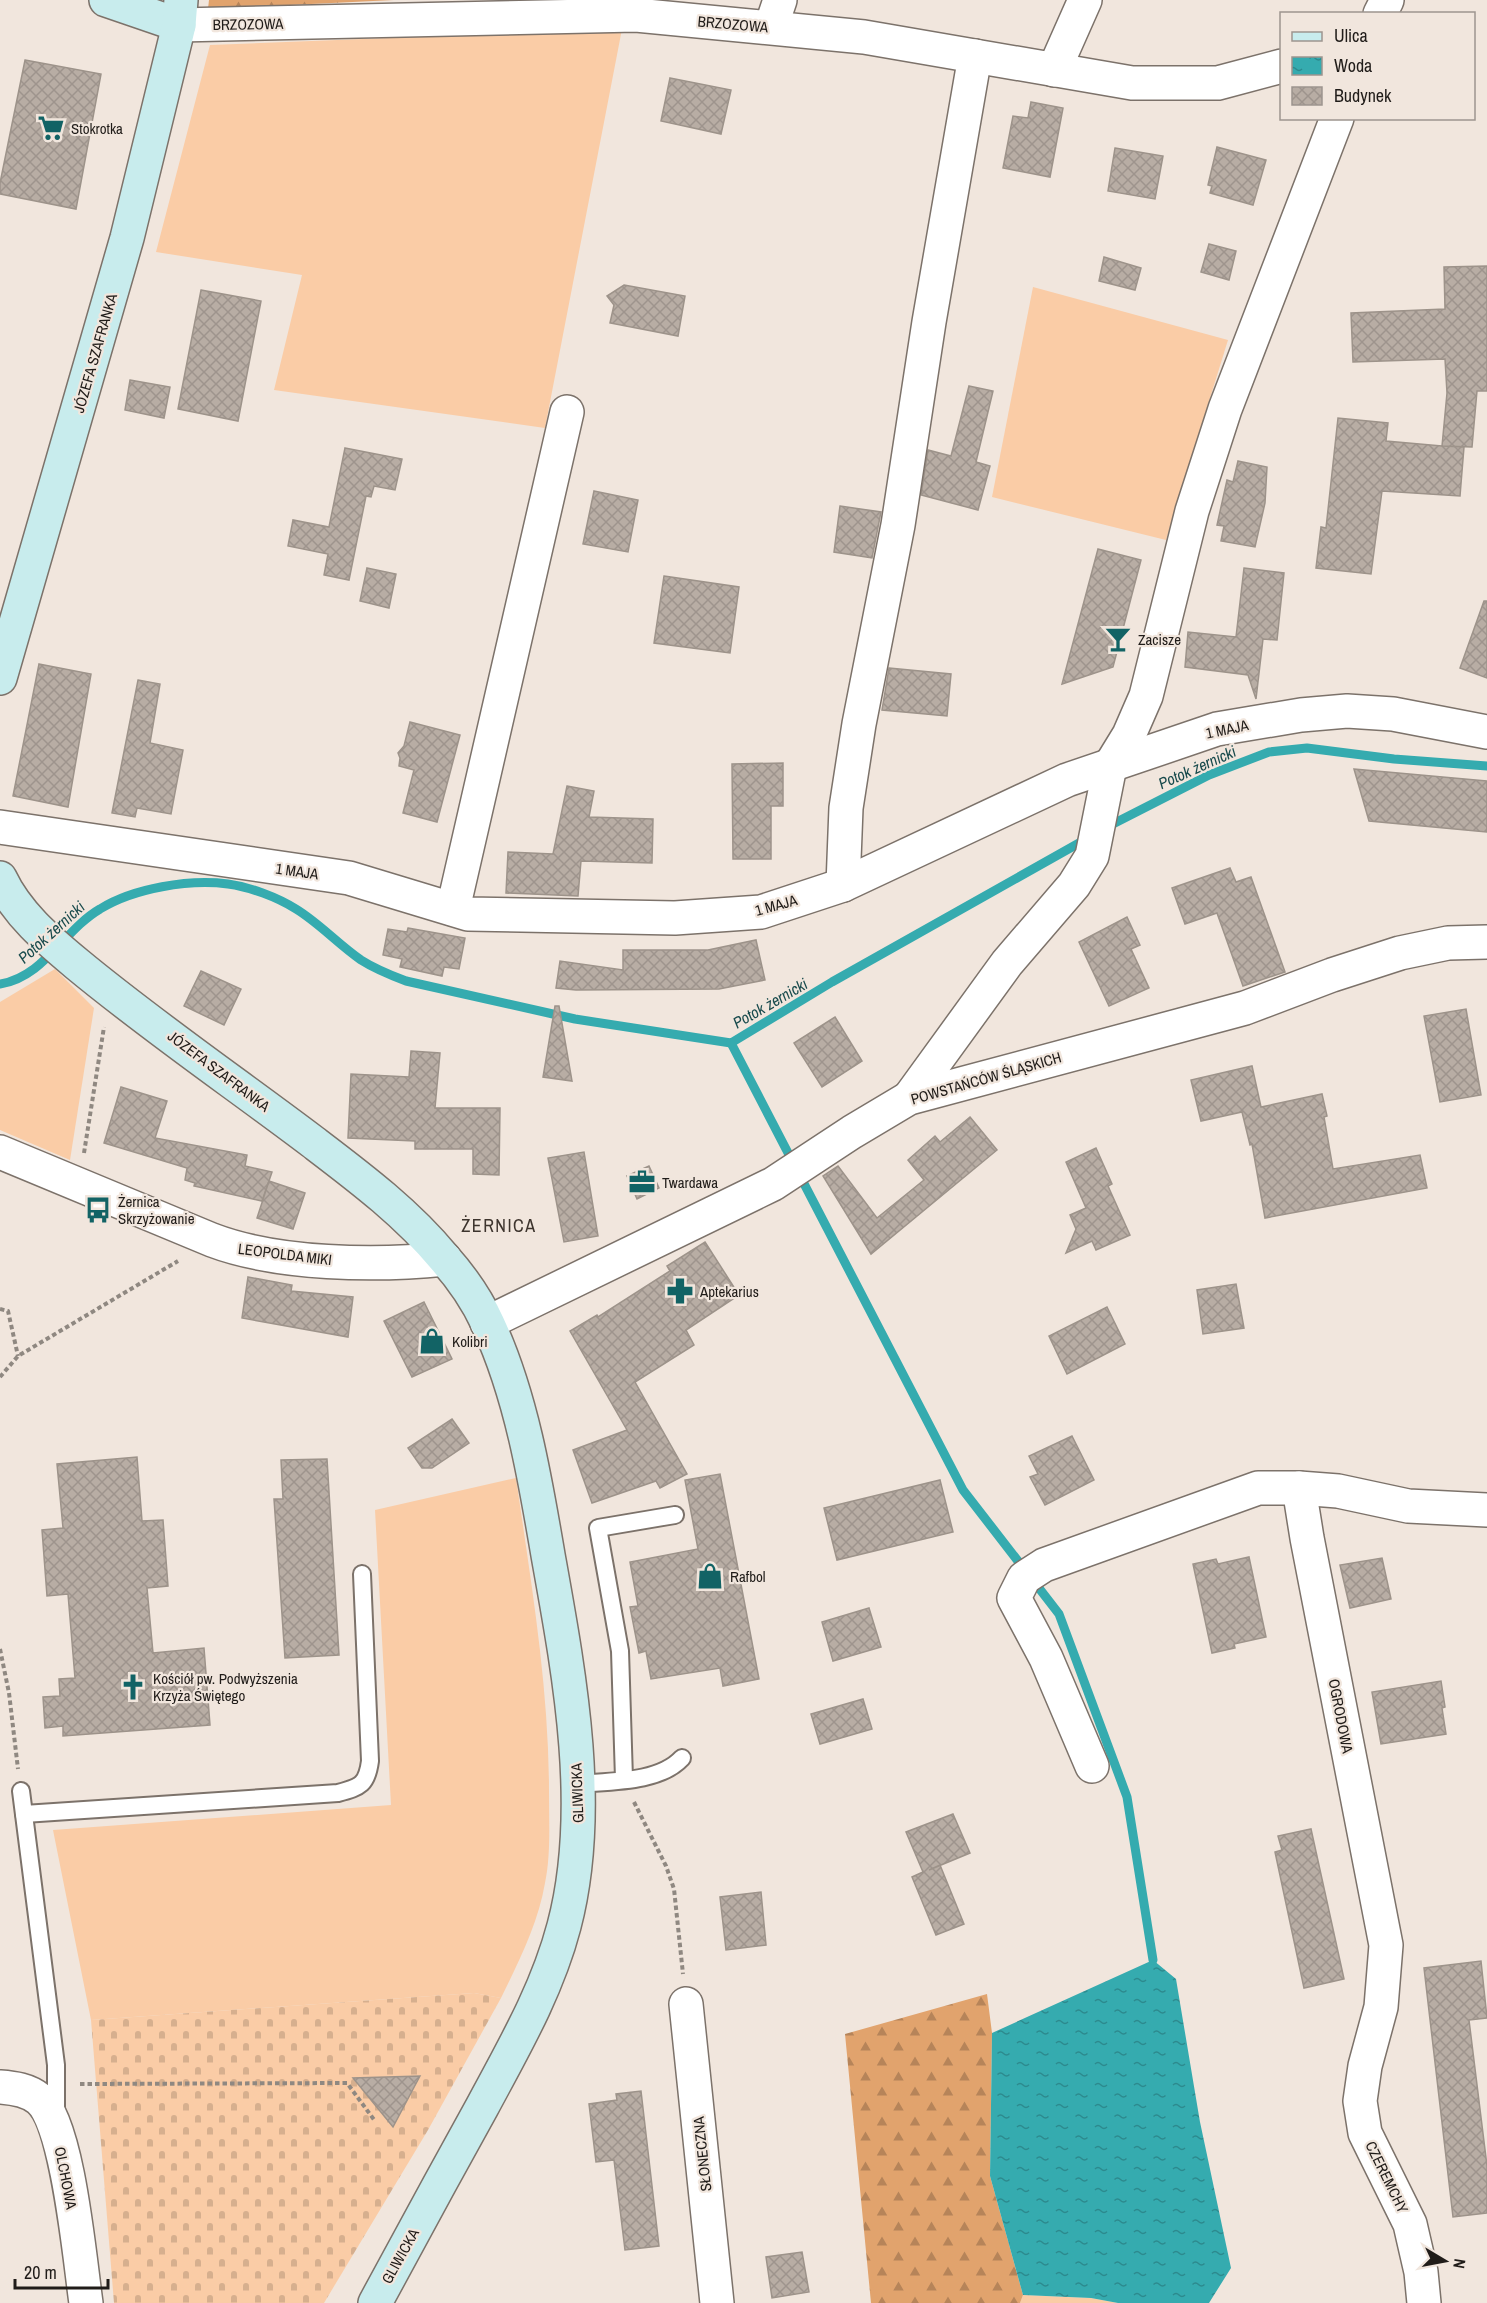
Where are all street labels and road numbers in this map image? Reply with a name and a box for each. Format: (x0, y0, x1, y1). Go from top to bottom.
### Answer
street label: BRZOZOWA (697, 10, 770, 38)
street label: BRZOZOWA (213, 13, 284, 35)
street label: JÓZEFA SZAFRANKA (68, 290, 122, 415)
street label: 1 MAJA (1204, 714, 1251, 744)
street label: 1 MAJA (274, 858, 321, 885)
street label: 1 MAJA (752, 889, 800, 921)
street label: JÓZEFA SZAFRANKA (164, 1026, 275, 1117)
street label: POWSTAŃCÓW ŚLĄSKICH (908, 1046, 1064, 1110)
street label: LEOPOLDA MIKI (237, 1238, 333, 1270)
street label: OGRODOWA (1323, 1677, 1359, 1756)
street label: GLIWICKA (565, 1762, 589, 1823)
street label: SŁONECZNA (688, 2115, 716, 2192)
street label: CZEREMCHY (1360, 2137, 1414, 2217)
street label: OLCHOWA (50, 2145, 82, 2212)
street label: GLIWICKA (376, 2224, 424, 2287)

